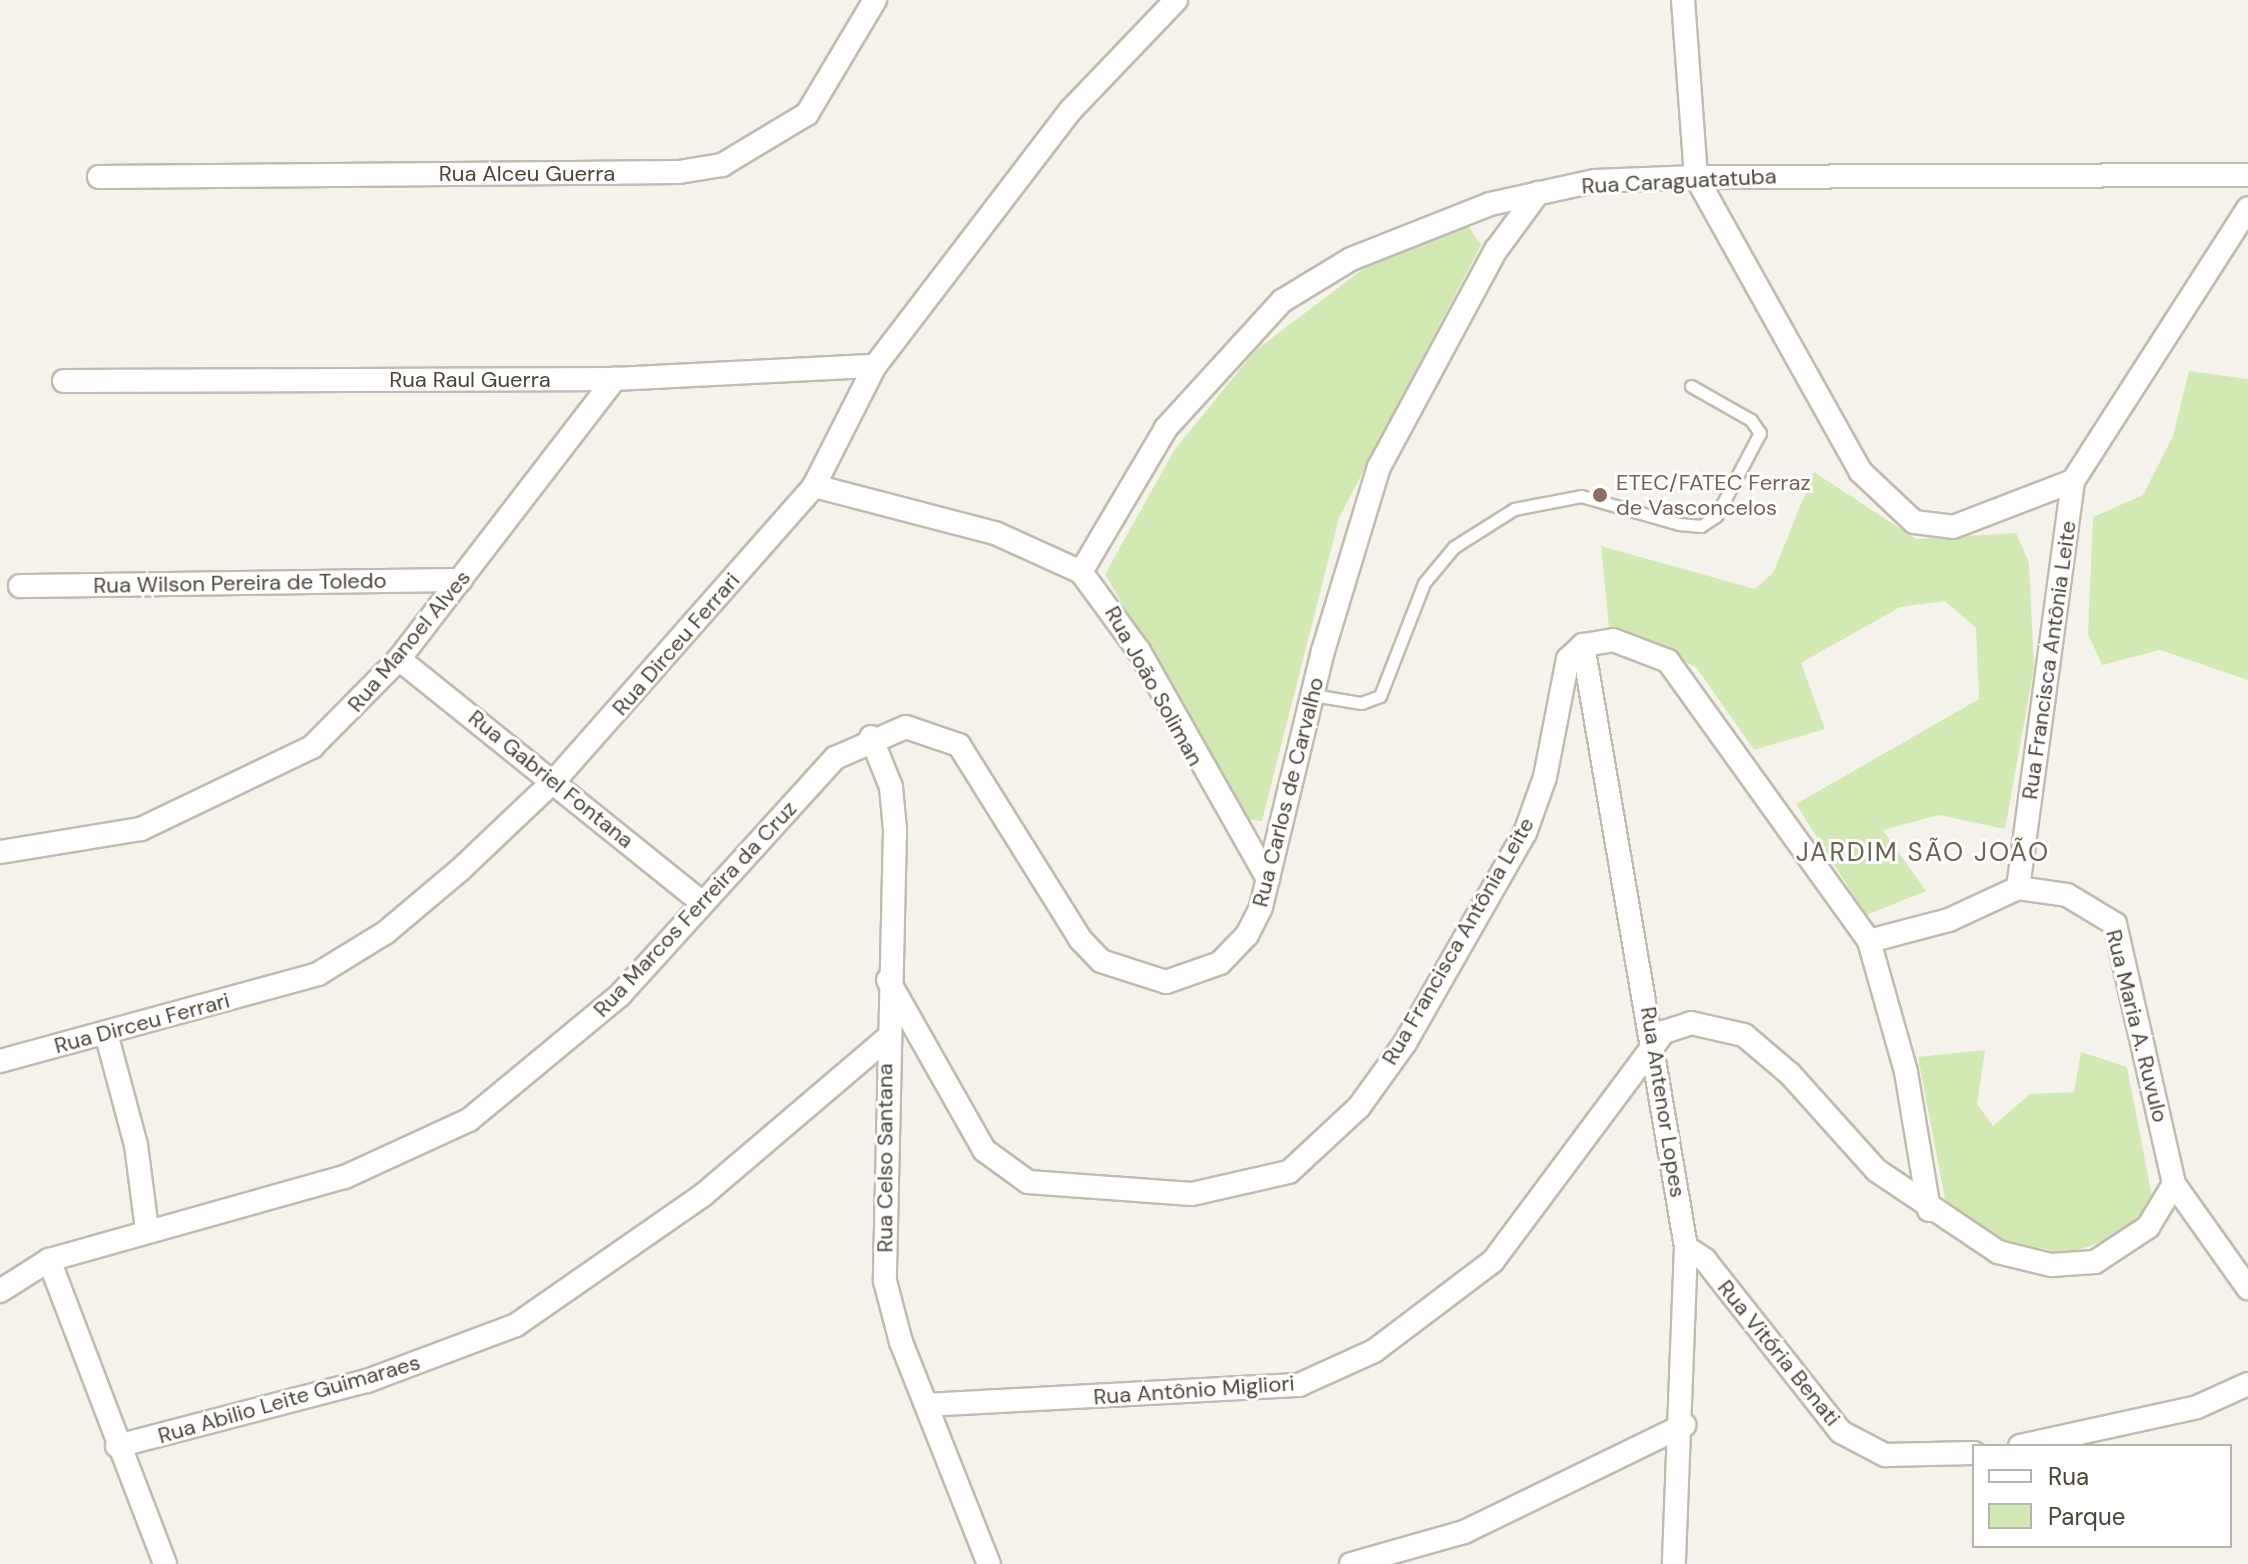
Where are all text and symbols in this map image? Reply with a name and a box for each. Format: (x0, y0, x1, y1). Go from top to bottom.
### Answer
street label: Rua Alceu Guerra (439, 161, 615, 187)
street label: Rua Caraguatatuba (1581, 163, 1777, 199)
street label: Rua Raul Guerra (389, 367, 551, 393)
place label: ETEC/FATEC Ferraz de Vasconcelos (1616, 469, 1810, 520)
marker: ETEC/FATEC Ferraz de Vasconcelos (1591, 486, 1609, 504)
street label: Rua Francisca Antônia Leite (2016, 519, 2082, 801)
street label: Rua Manoel Alves (342, 565, 476, 717)
street label: Rua Wilson Pereira de Toledo (93, 567, 387, 599)
street label: Rua Dirceu Ferrari (607, 567, 745, 721)
street label: Rua João Soliman (1099, 601, 1209, 771)
street label: Rua Carlos de Carvalho (1247, 674, 1329, 910)
street label: Rua Gabriel Fontana (463, 704, 639, 854)
street label: Rua Marcos Ferreira da Cruz (588, 795, 802, 1023)
street label: Rua Francisca Antônia Leite (1376, 813, 1540, 1069)
district label: JARDIM SÃO JOÃO (1796, 837, 2050, 869)
street label: Rua Maria A. Ruvulo (2100, 927, 2174, 1125)
street label: Rua Dirceu Ferrari (51, 987, 233, 1059)
street label: Rua Antenor Lopes (1635, 1005, 1691, 1199)
street label: Rua Celso Santana (872, 1063, 898, 1253)
street label: Rua Vitória Benati (1712, 1275, 1846, 1431)
street label: Rua Abilio Leite Guimaraes (155, 1349, 423, 1449)
street label: Rua Antônio Migliori (1093, 1370, 1295, 1410)
legend (1972, 1444, 2232, 1548)
text: Rua (2048, 1461, 2089, 1492)
text: Parque (2048, 1501, 2125, 1532)

